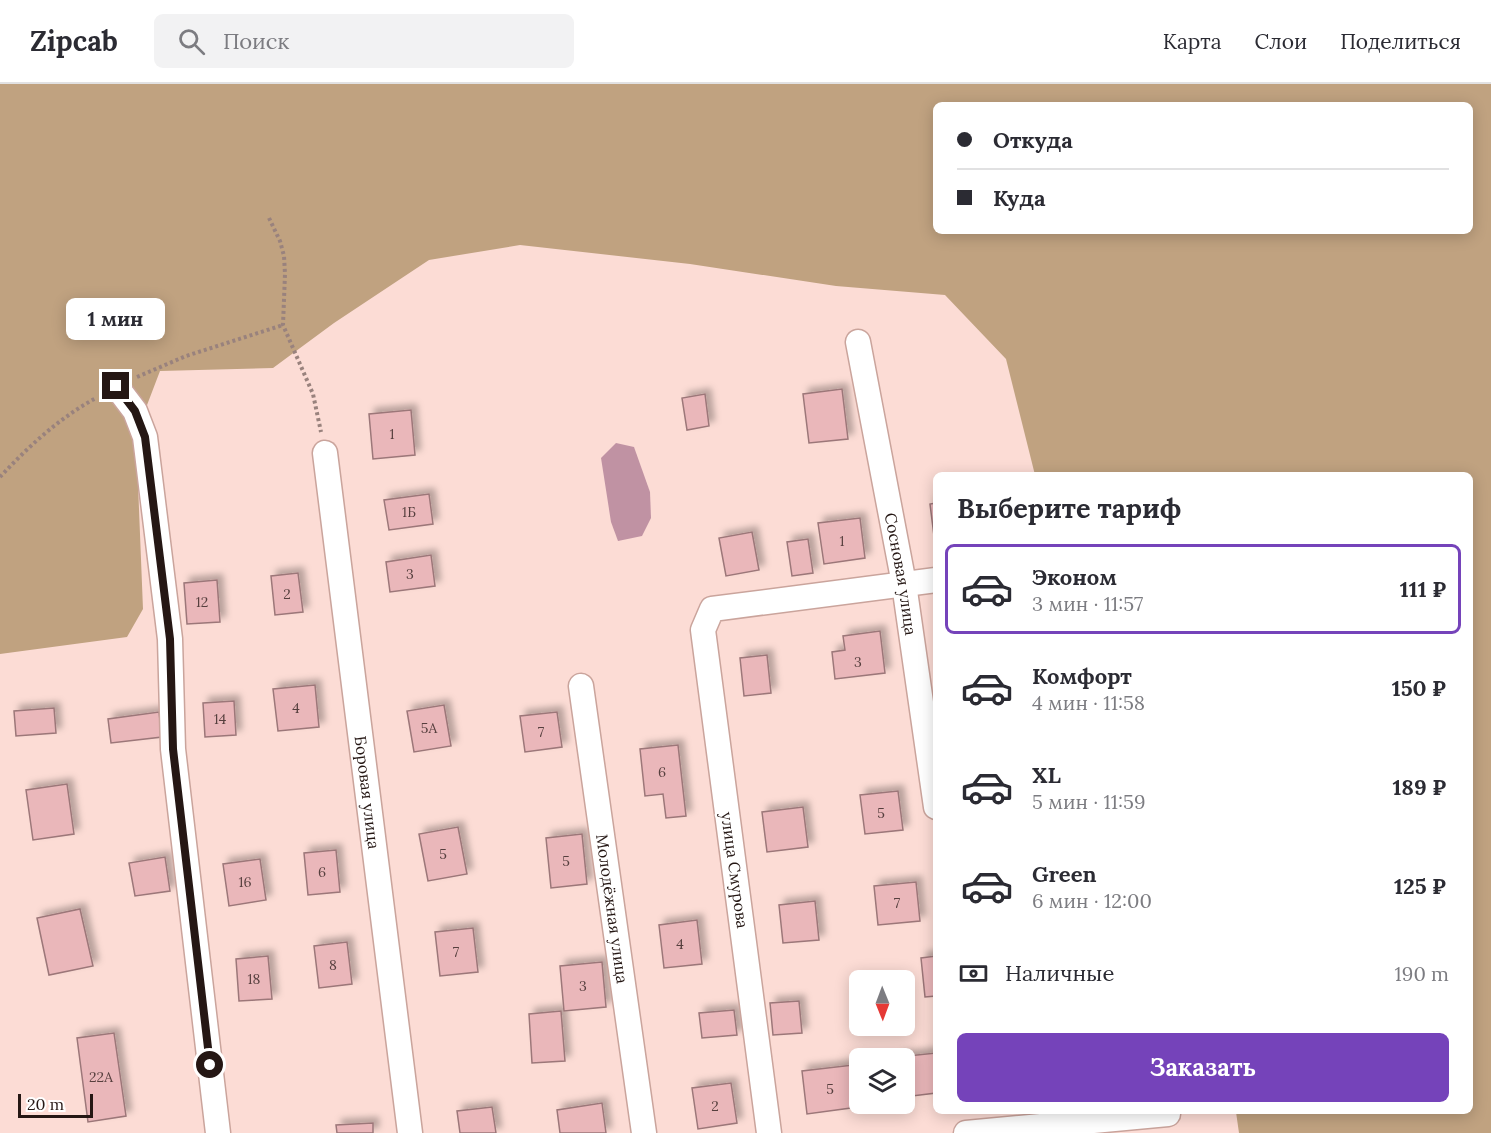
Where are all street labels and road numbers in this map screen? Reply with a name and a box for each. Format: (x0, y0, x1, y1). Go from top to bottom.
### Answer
street label: Сосновая улица (881, 511, 921, 637)
street label: Боровая улица (350, 735, 384, 850)
street label: улица Смурова (717, 811, 753, 929)
street label: Молодёжная улица (592, 833, 633, 985)

